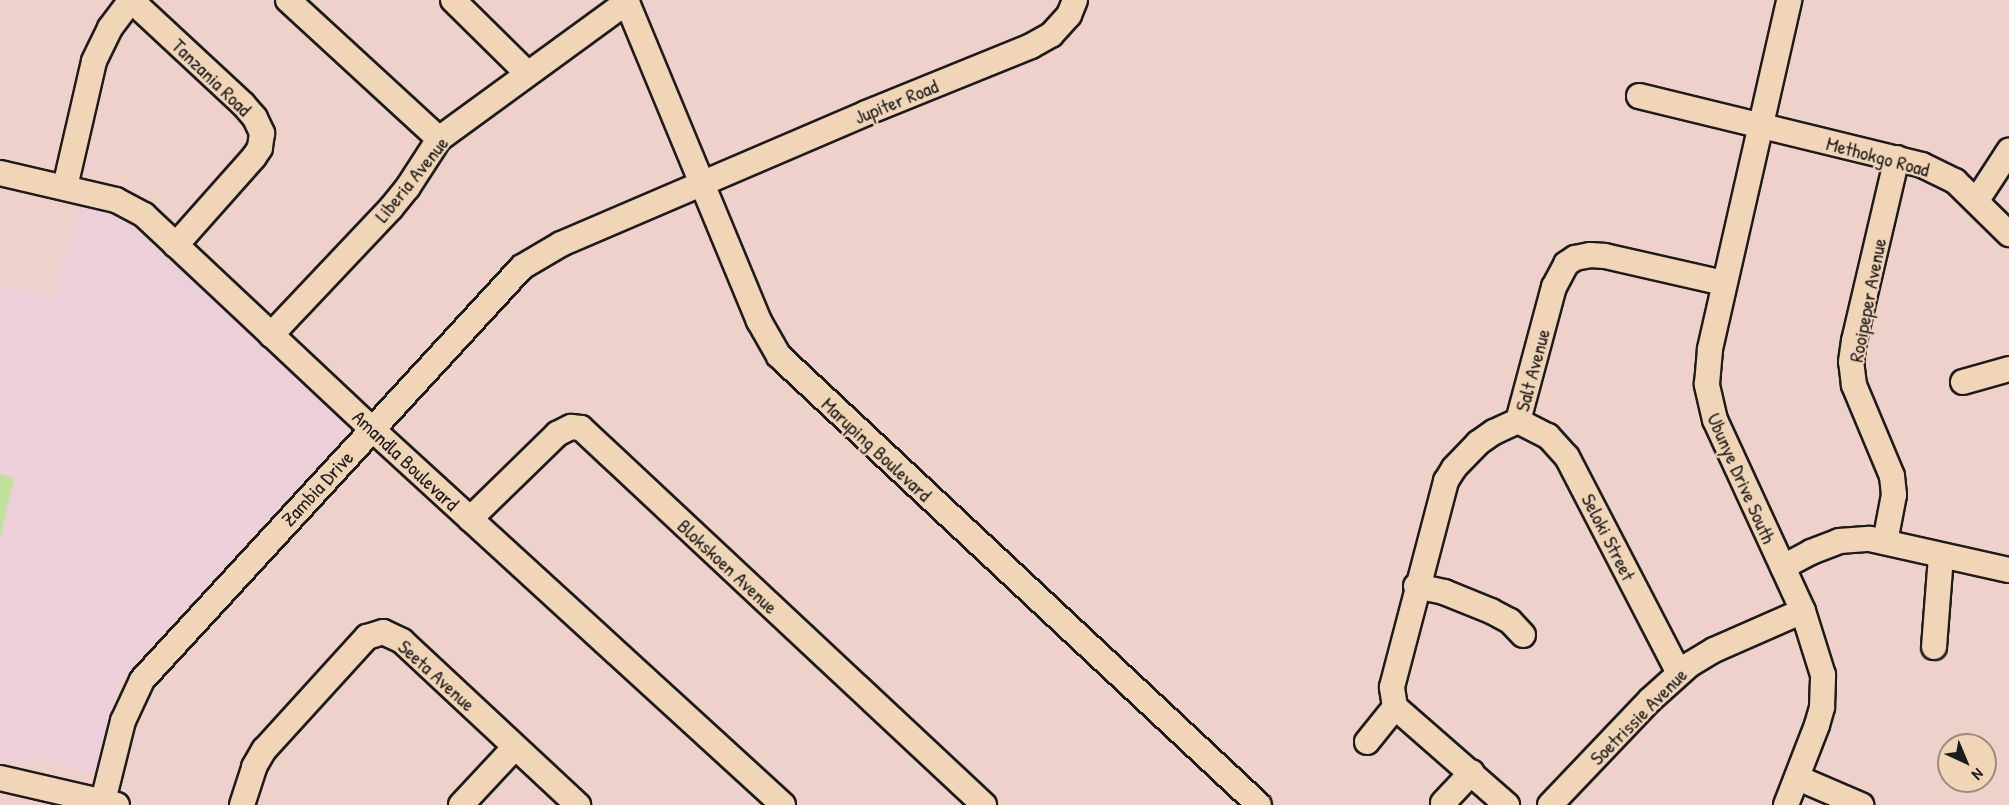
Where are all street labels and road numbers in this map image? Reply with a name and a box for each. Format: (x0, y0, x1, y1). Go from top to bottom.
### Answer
street label: Tanzania Road (167, 33, 257, 121)
street label: Jupiter Road (851, 73, 941, 129)
street label: Liberia Avenue (369, 131, 453, 227)
street label: Methokgo Road (1824, 131, 1932, 181)
street label: Rooipeper Avenue (1843, 236, 1891, 364)
street label: Salt Avenue (1509, 326, 1555, 414)
street label: Maruping Boulevard (817, 392, 937, 506)
street label: Amandla Boulevard (348, 405, 464, 515)
street label: Ubunye Drive South (1703, 409, 1781, 547)
street label: Zambia Drive (276, 445, 358, 531)
street label: Seloki Street (1577, 489, 1641, 585)
street label: Blokskoen Avenue (673, 514, 783, 618)
street label: Seeta Avenue (394, 634, 480, 716)
street label: Soetrissie Avenue (1584, 662, 1692, 770)

